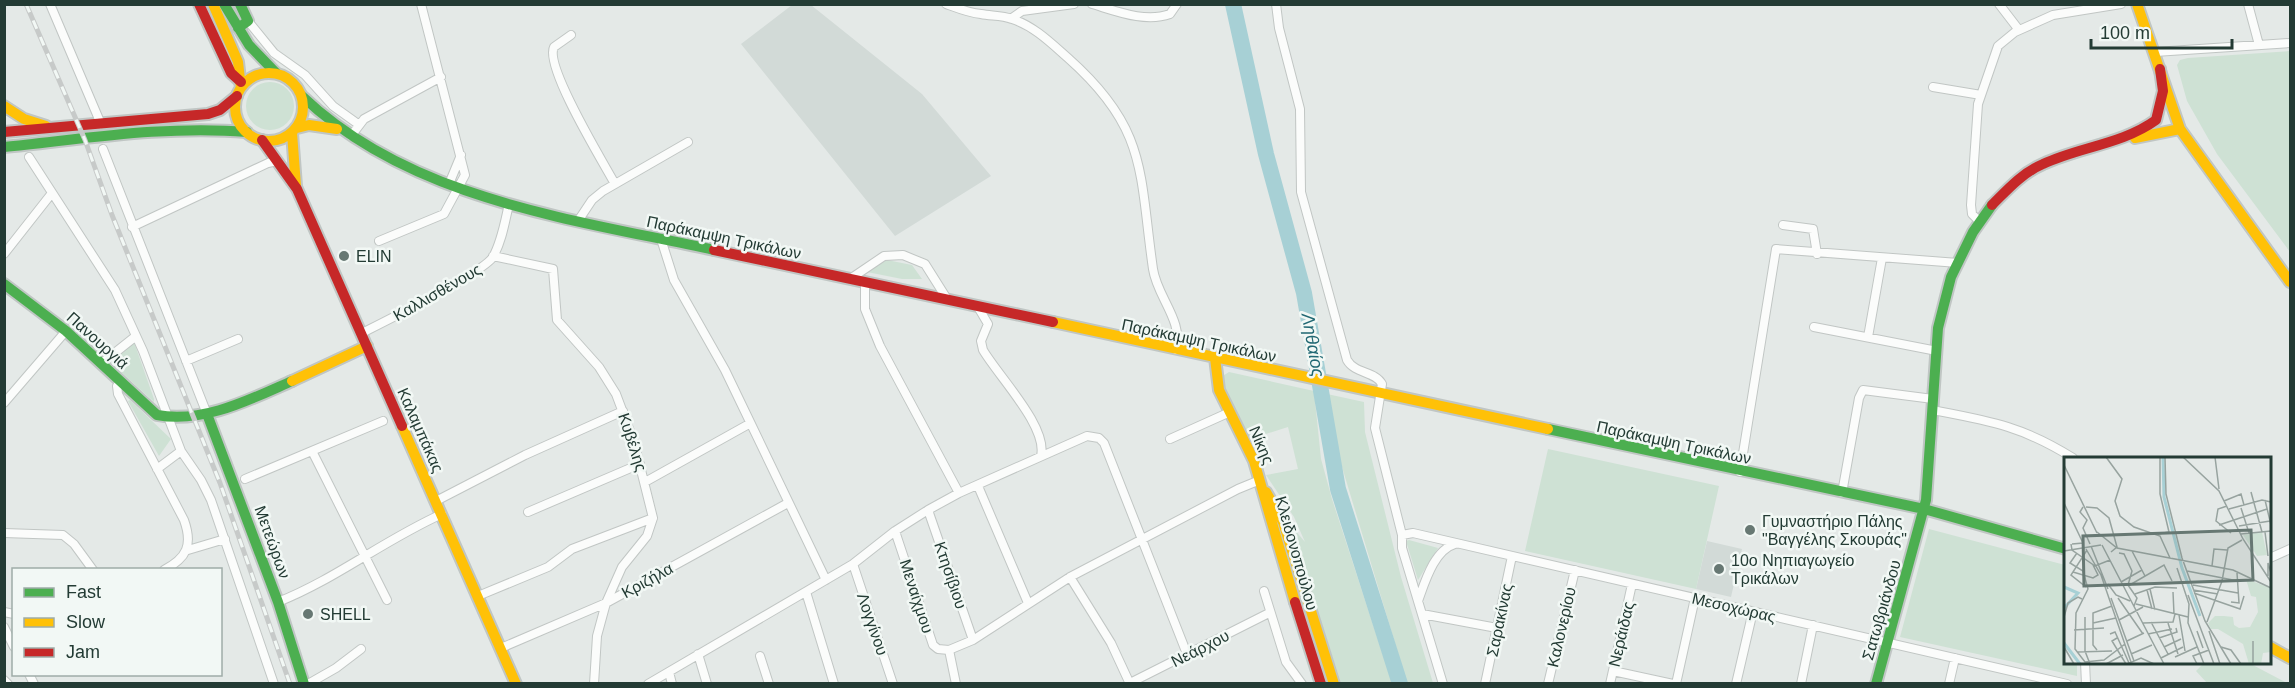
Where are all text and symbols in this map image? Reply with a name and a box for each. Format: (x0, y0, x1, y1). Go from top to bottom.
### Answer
scale bar (2091, 12, 2232, 50)
text: 100 m (2100, 23, 2150, 43)
street label: Παράκαμψη Τρικάλων (645, 213, 803, 262)
place label: ELIN (356, 248, 392, 265)
marker: ELIN (337, 249, 351, 263)
street label: Καλλισθένους (390, 260, 484, 324)
street label: Πανουργιά (64, 309, 132, 372)
water label: Ληθαίος (1297, 310, 1329, 379)
street label: Παράκαμψη Τρικάλων (1120, 316, 1278, 365)
street label: Καλαμπάκας (394, 385, 447, 475)
street label: Κυβέλης (615, 411, 650, 474)
street label: Παράκαμψη Τρικάλων (1595, 418, 1753, 467)
street label: Νίκης (1246, 424, 1277, 467)
inset map (2064, 457, 2271, 664)
street label: Κλειδονοπούλου (1272, 494, 1321, 612)
street label: Μετεώρων (252, 504, 294, 581)
place label: Γυμναστήριο Πάλης "Βαγγέλης Σκουράς" (1762, 513, 1907, 548)
marker: Γυμναστήριο Πάλης "Βαγγέλης Σκουράς" (1743, 523, 1757, 537)
street label: Κτησίβιου (931, 539, 970, 611)
place label: 10ο Νηπιαγωγείο Τρικάλων (1731, 552, 1855, 587)
street label: Μεναίχμου (897, 557, 936, 635)
street label: Σατωβριάνδου (1859, 558, 1904, 662)
street label: Κριζήλα (619, 559, 676, 602)
marker: 10ο Νηπιαγωγείο Τρικάλων (1712, 562, 1726, 576)
legend (12, 568, 222, 676)
text: Fast (66, 582, 101, 602)
street label: Σαρακίνας (1483, 582, 1516, 658)
street label: Καλονερίου (1544, 585, 1579, 669)
street label: Μεσοχώρας (1690, 590, 1778, 625)
street label: Λογγίνου (854, 591, 891, 658)
street label: Νεράιδας (1606, 600, 1637, 668)
place label: SHELL (320, 606, 371, 623)
marker: SHELL (301, 607, 315, 621)
text: Slow (66, 612, 106, 632)
street label: Νεάρχου (1168, 627, 1232, 670)
text: Jam (66, 642, 100, 662)

